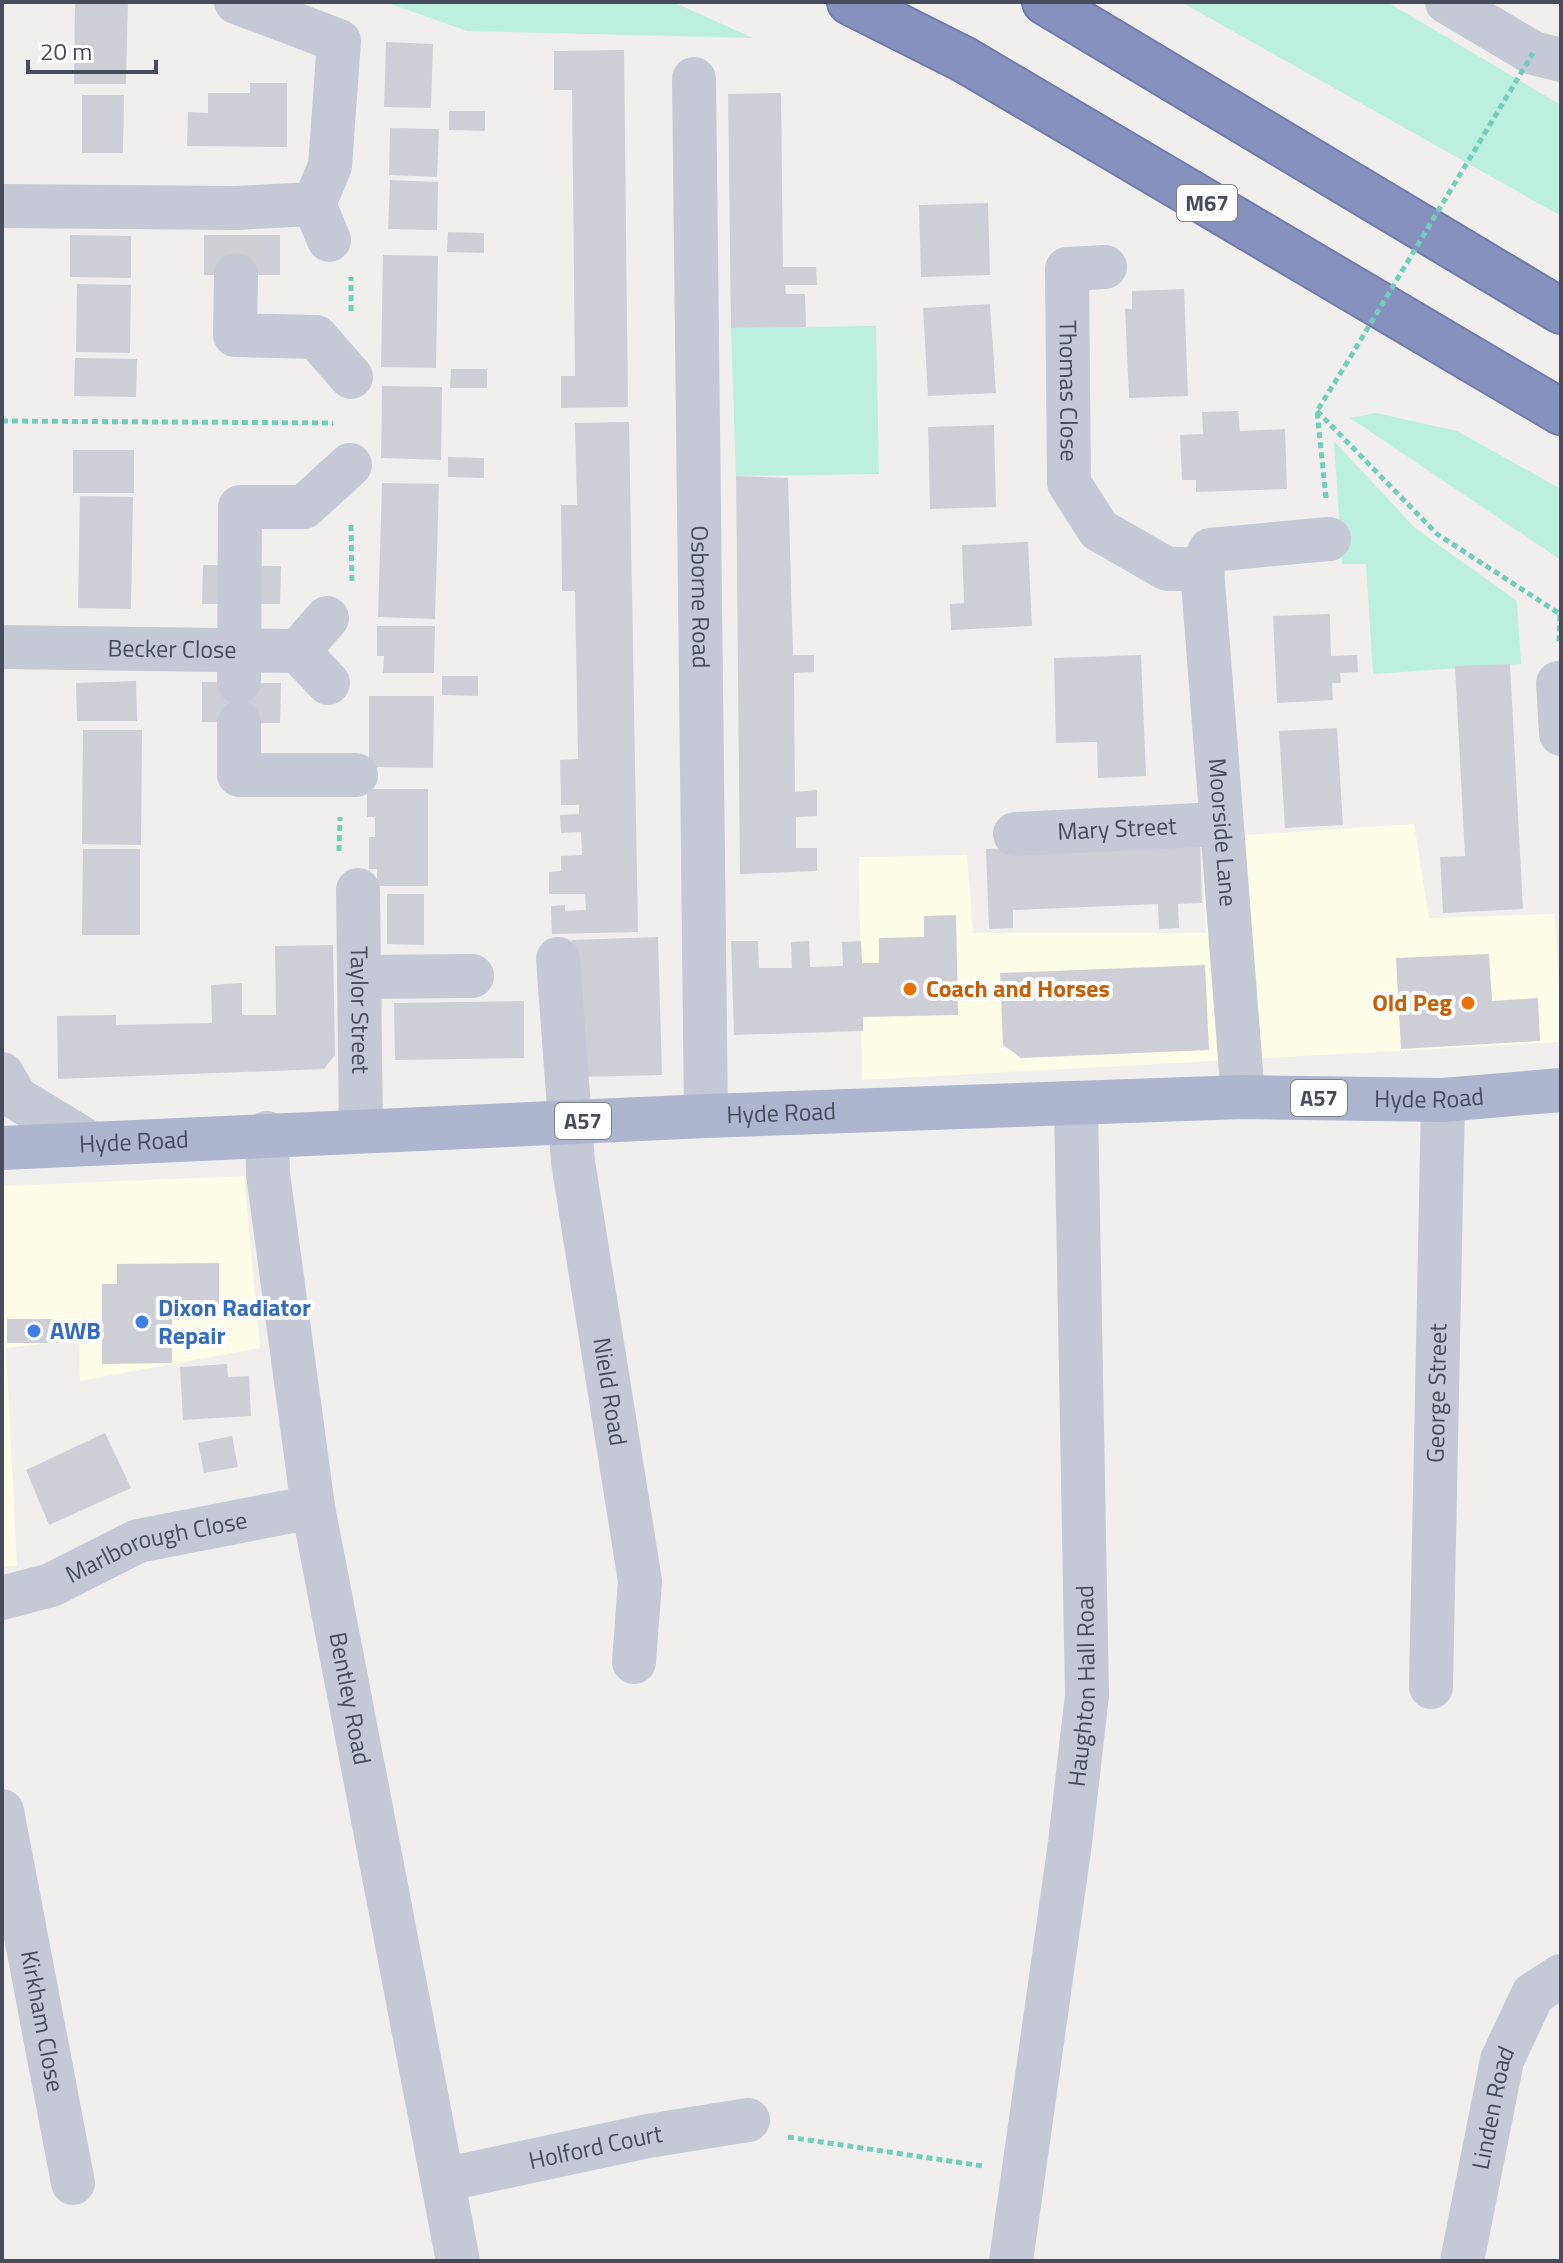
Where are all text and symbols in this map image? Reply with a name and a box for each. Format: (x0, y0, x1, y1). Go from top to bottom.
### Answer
scale bar (28, 24, 156, 74)
text: 20 m (40, 33, 92, 69)
road number: M67 (1177, 185, 1237, 221)
street label: Thomas Close (1050, 320, 1088, 462)
street label: Osborne Road (682, 525, 720, 669)
street label: Becker Close (107, 629, 237, 667)
street label: Moorside Lane (1200, 757, 1247, 908)
street label: Mary Street (1056, 807, 1178, 849)
street label: Taylor Street (342, 946, 379, 1075)
place label: Coach and Horses (926, 970, 1110, 1006)
marker: Coach and Horses (901, 980, 919, 998)
place label: Old Peg (1372, 984, 1452, 1020)
marker: Old Peg (1459, 994, 1477, 1012)
street label: Hyde Road (1374, 1078, 1485, 1117)
road number: A57 (1291, 1080, 1347, 1116)
street label: Hyde Road (726, 1092, 837, 1132)
road number: A57 (555, 1103, 611, 1139)
street label: Hyde Road (78, 1121, 189, 1161)
place label: Dixon Radiator Repair (158, 1289, 311, 1353)
place label: AWB (50, 1312, 101, 1348)
marker: Dixon Radiator Repair (133, 1313, 151, 1331)
marker: AWB (25, 1322, 43, 1340)
street label: George Street (1417, 1322, 1455, 1463)
street label: Nield Road (584, 1335, 637, 1448)
street label: Marlborough Close (59, 1501, 250, 1592)
street label: Haughton Hall Road (1058, 1585, 1104, 1788)
street label: Bentley Road (320, 1629, 381, 1768)
street label: Kirkham Close (12, 1947, 74, 2095)
street label: Linden Road (1462, 2040, 1523, 2172)
street label: Holford Court (525, 2115, 665, 2178)

